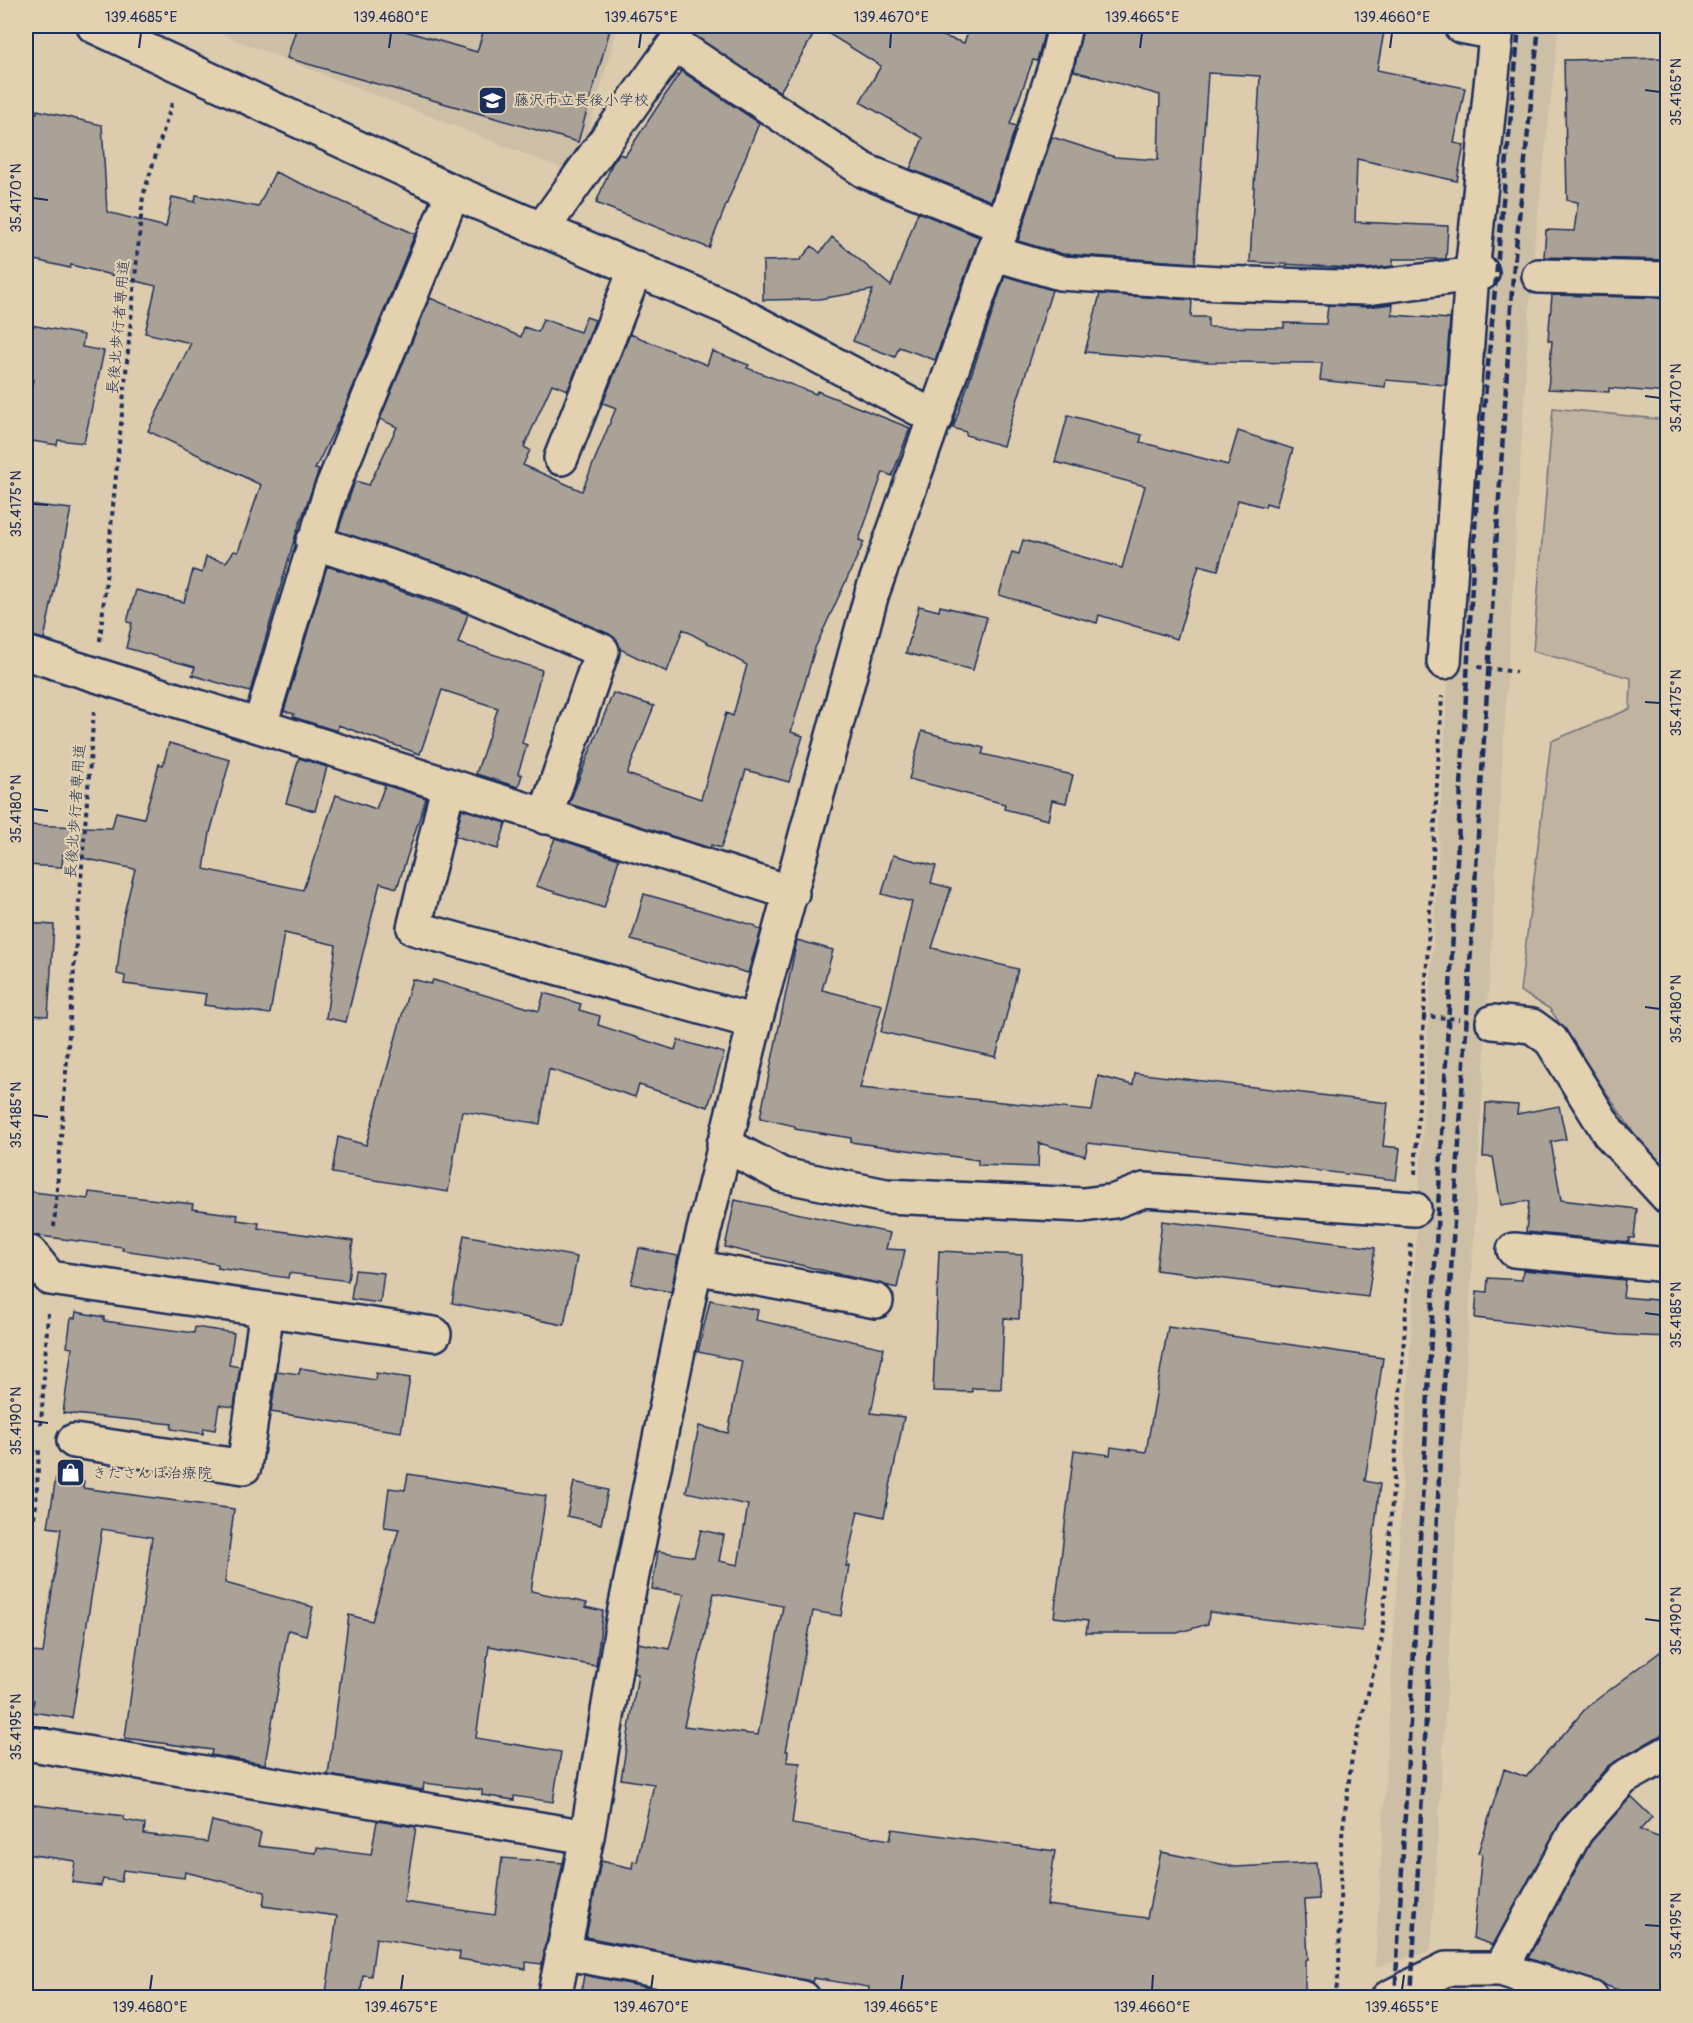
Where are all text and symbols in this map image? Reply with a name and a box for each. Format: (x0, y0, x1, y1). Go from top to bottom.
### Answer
text: 139.4685°E (105, 8, 178, 27)
text: 139.4680°E (354, 8, 429, 27)
text: 139.4675°E (605, 8, 678, 27)
text: 139.4670°E (853, 8, 929, 27)
text: 139.4665°E (1105, 8, 1179, 27)
text: 139.4660°E (1354, 8, 1430, 27)
text: 35.4165°N (1667, 58, 1686, 126)
school or university icon: 藤沢市立長後小学校 (477, 84, 509, 116)
place label: 藤沢市立長後小学校 (514, 91, 649, 110)
text: 35.4170°N (7, 163, 26, 233)
street label: 長後北歩行者専用道 (103, 259, 134, 395)
text: 35.4170°N (1667, 363, 1686, 433)
text: 35.4175°N (7, 470, 26, 538)
text: 35.4175°N (1667, 669, 1686, 737)
street label: 長後北歩行者専用道 (61, 743, 90, 879)
text: 35.4180°N (7, 775, 26, 843)
text: 35.4180°N (1667, 975, 1686, 1043)
text: 35.4185°N (7, 1082, 26, 1148)
text: 35.4185°N (1667, 1282, 1686, 1348)
text: 35.4190°N (7, 1386, 26, 1456)
shop icon: きたさんぽ治療院 (55, 1457, 87, 1489)
place label: きたさんぽ治療院 (92, 1464, 212, 1483)
text: 35.4190°N (1667, 1586, 1686, 1656)
text: 35.4195°N (7, 1694, 26, 1760)
text: 35.4195°N (1667, 1893, 1686, 1959)
text: 139.4680°E (113, 1998, 188, 2017)
text: 139.4675°E (365, 1998, 438, 2017)
text: 139.4670°E (613, 1998, 689, 2017)
text: 139.4665°E (864, 1998, 938, 2017)
text: 139.4660°E (1114, 1998, 1190, 2017)
text: 139.4655°E (1365, 1998, 1439, 2017)

